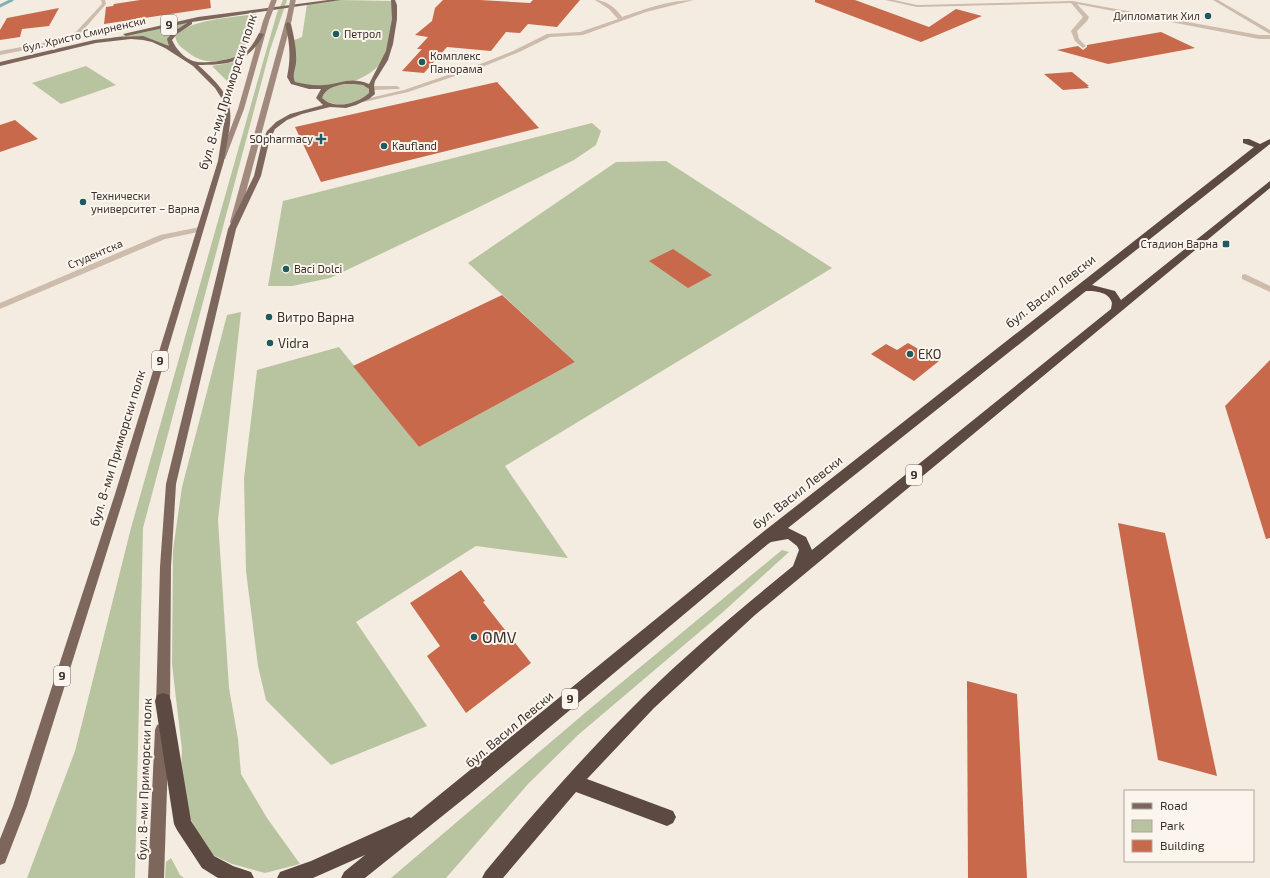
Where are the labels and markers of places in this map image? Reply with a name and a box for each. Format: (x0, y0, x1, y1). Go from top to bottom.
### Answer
place label: Дипломатик Хил (1113, 9, 1200, 22)
marker: Дипломатик Хил (1203, 11, 1213, 21)
place label: Петрол (344, 27, 381, 40)
marker: Петрол (331, 29, 341, 39)
place label: Комплекс Панорама (430, 49, 483, 75)
marker: Комплекс Панорама (417, 57, 427, 67)
place label: SOpharmacy (249, 132, 313, 145)
marker: SOpharmacy (316, 134, 326, 144)
place label: Kaufland (392, 139, 437, 152)
marker: Kaufland (379, 141, 389, 151)
place label: Технически университет – Варна (91, 189, 200, 216)
marker: Технически университет – Варна (78, 197, 88, 207)
place label: Стадион Варна (1140, 237, 1218, 250)
marker: Стадион Варна (1221, 239, 1231, 249)
place label: Baci Dolci (294, 262, 342, 275)
marker: Baci Dolci (281, 264, 291, 274)
place label: Витро Варна (277, 309, 355, 325)
marker: Витро Варна (264, 312, 274, 322)
place label: Vidra (278, 335, 309, 351)
marker: Vidra (265, 338, 275, 348)
place label: EKO (918, 346, 941, 362)
marker: EKO (905, 349, 915, 359)
place label: OMV (482, 627, 517, 646)
marker: OMV (469, 632, 479, 642)

